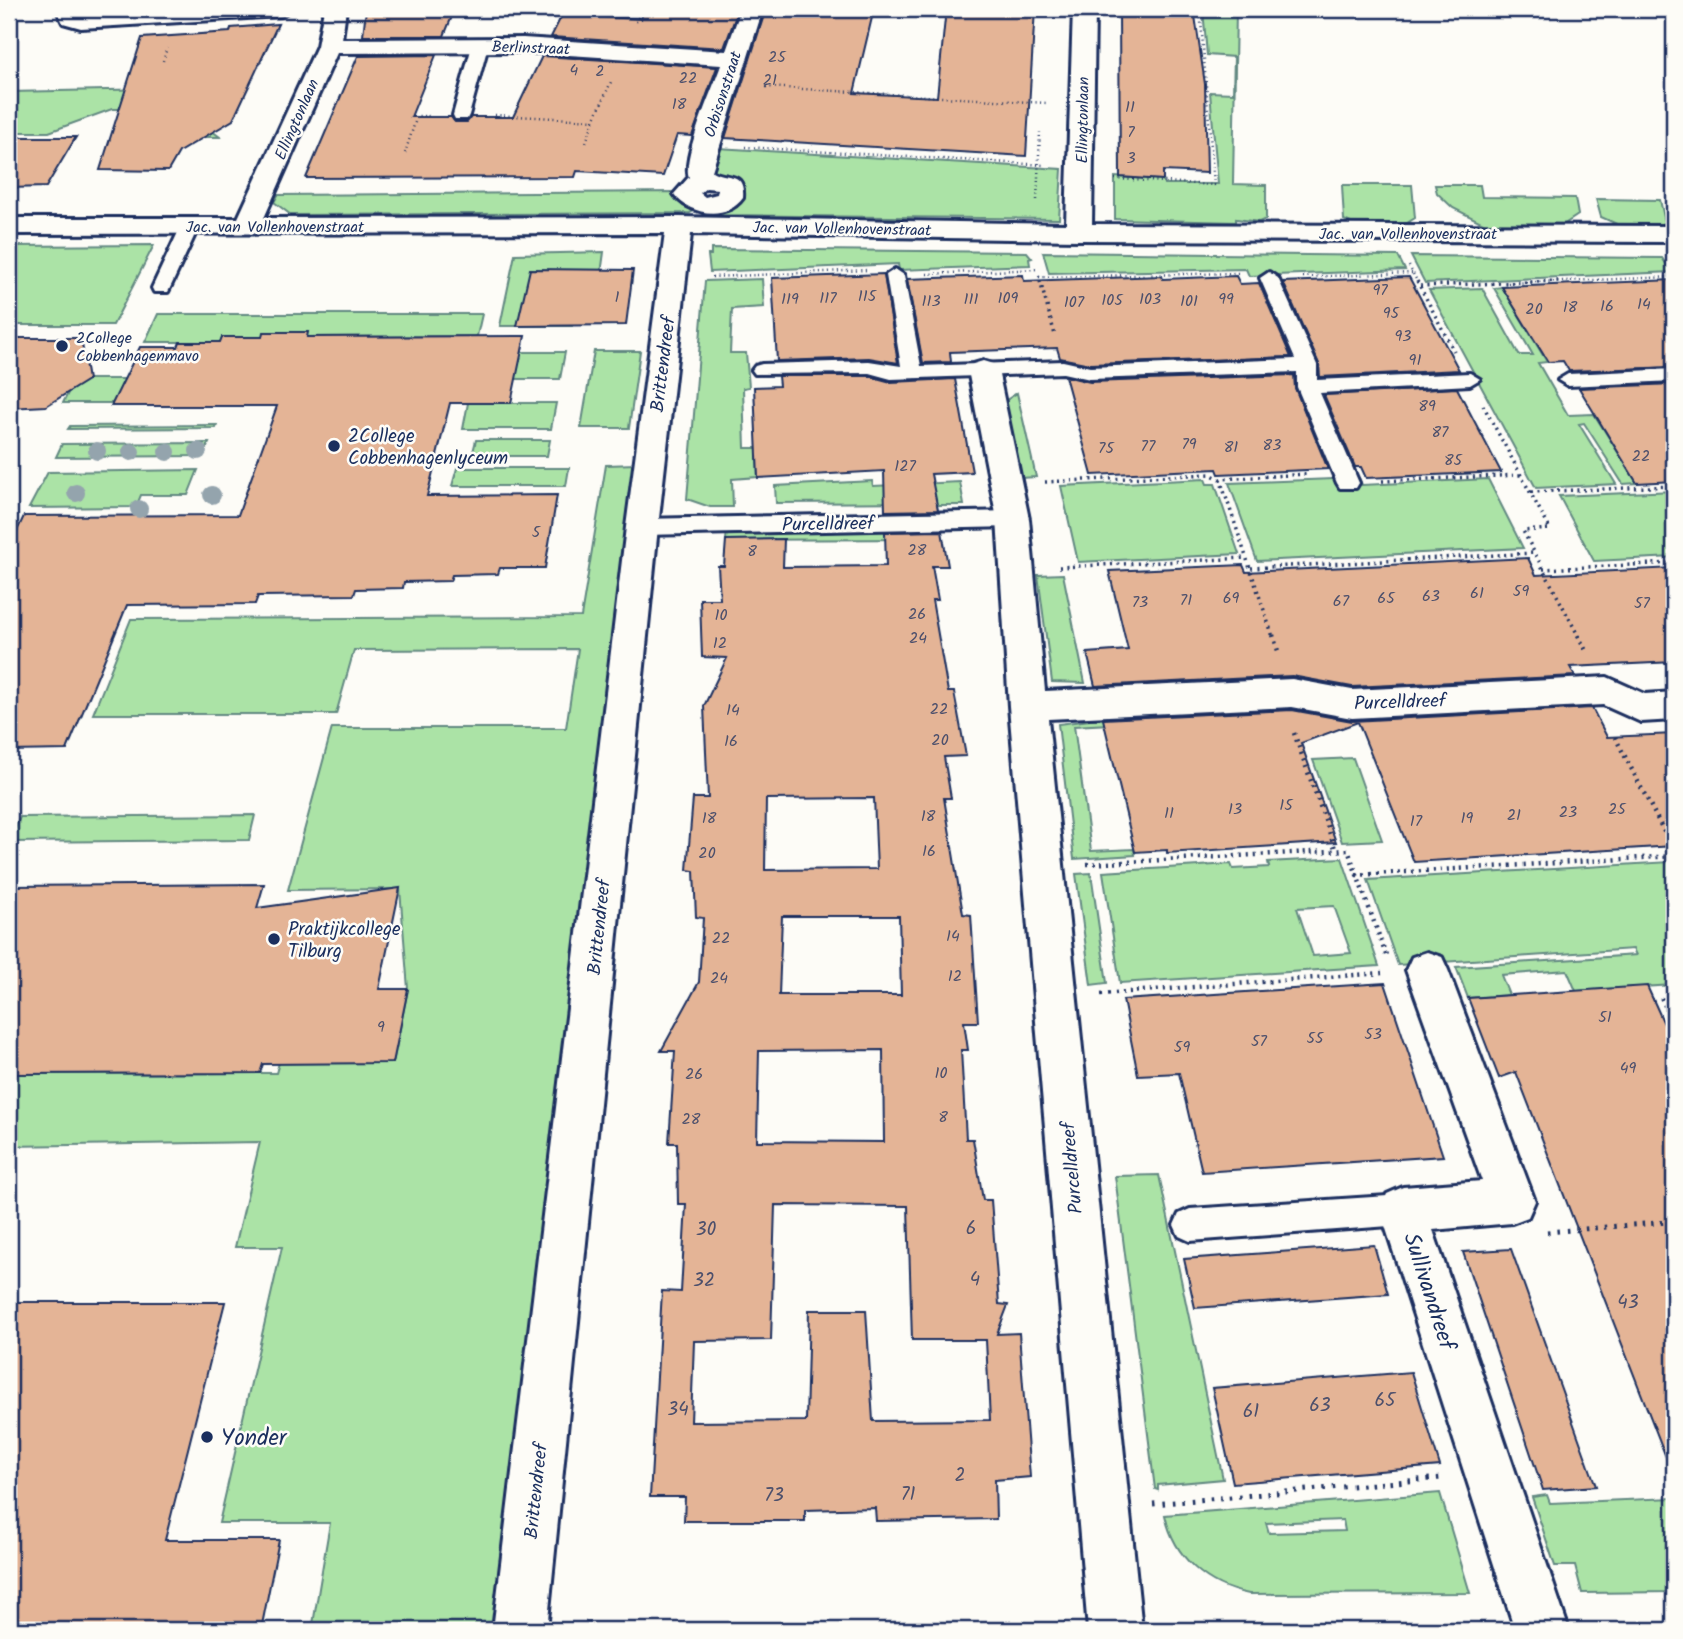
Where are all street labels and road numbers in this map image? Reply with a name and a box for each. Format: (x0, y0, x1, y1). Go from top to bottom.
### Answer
street label: Berlinstraat (491, 35, 571, 62)
street label: Orbisonstraat (698, 47, 749, 141)
street label: Ellingtonlaan (268, 75, 326, 164)
street label: Ellingtonlaan (1070, 77, 1097, 164)
street label: Jac. van Vollenhovenstraat (186, 215, 365, 240)
street label: Jac. van Vollenhovenstraat (752, 215, 932, 244)
street label: Jac. van Vollenhovenstraat (1319, 222, 1498, 247)
street label: Brittendreef (643, 313, 685, 414)
street label: Purcelldreef (782, 509, 876, 541)
street label: Purcelldreef (1354, 686, 1448, 720)
street label: Brittendreef (580, 876, 620, 977)
street label: Purcelldreef (1054, 1119, 1092, 1215)
street label: Sullivandreef (1392, 1228, 1465, 1357)
street label: Brittendreef (517, 1440, 557, 1541)

